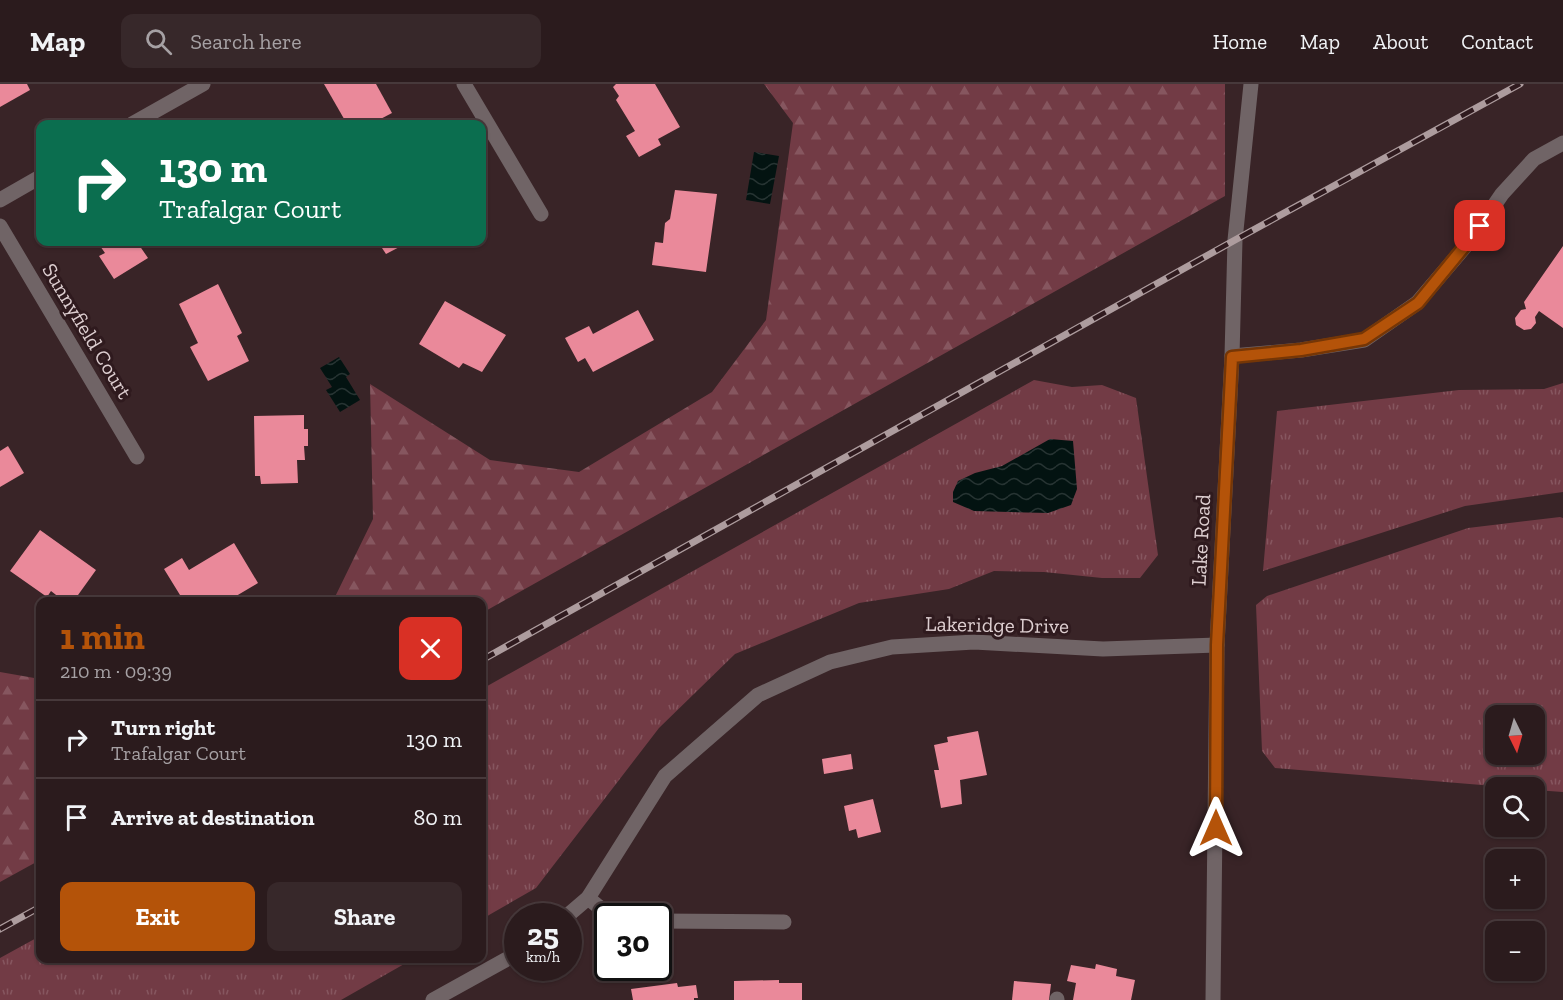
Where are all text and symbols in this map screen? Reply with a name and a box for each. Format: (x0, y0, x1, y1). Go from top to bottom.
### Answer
search box (121, 14, 541, 68)
text: Map (30, 25, 85, 58)
icon: search (142, 25, 175, 58)
text: Search here (190, 28, 302, 55)
text: Home (1213, 29, 1267, 54)
text: Map (1300, 29, 1340, 54)
text: About (1373, 29, 1428, 54)
text: Contact (1461, 29, 1533, 54)
text: 130 m (159, 142, 267, 193)
icon: right (60, 144, 138, 222)
text: Trafalgar Court (159, 193, 341, 225)
pin (1454, 200, 1505, 251)
icon: arrive (1463, 209, 1496, 242)
street label: Sunnyfield Court (37, 258, 138, 403)
street label: Lake Road (1186, 493, 1215, 587)
street label: Lakeridge Drive (925, 611, 1069, 638)
text: 1 min (60, 615, 145, 658)
button: close (399, 617, 462, 680)
text: 210 m · 09:39 (60, 659, 172, 683)
north arrow (1485, 705, 1545, 765)
map controls (1485, 705, 1545, 981)
text: Turn right (111, 714, 215, 741)
icon: right (60, 723, 93, 756)
text: 130 m (406, 726, 462, 753)
text: Trafalgar Court (111, 741, 246, 765)
button: search (1485, 777, 1545, 837)
position arrow (1184, 796, 1248, 860)
icon: arrive (60, 801, 93, 834)
text: Arrive at destination (111, 804, 314, 831)
text: 80 m (414, 804, 462, 831)
button: + (1485, 849, 1545, 909)
button: Exit (60, 882, 255, 951)
button: Share (267, 882, 462, 951)
speed limit sign: 30 (594, 903, 672, 981)
text: 25 (527, 917, 559, 953)
button: − (1485, 921, 1545, 981)
text: km/h (526, 948, 560, 966)

